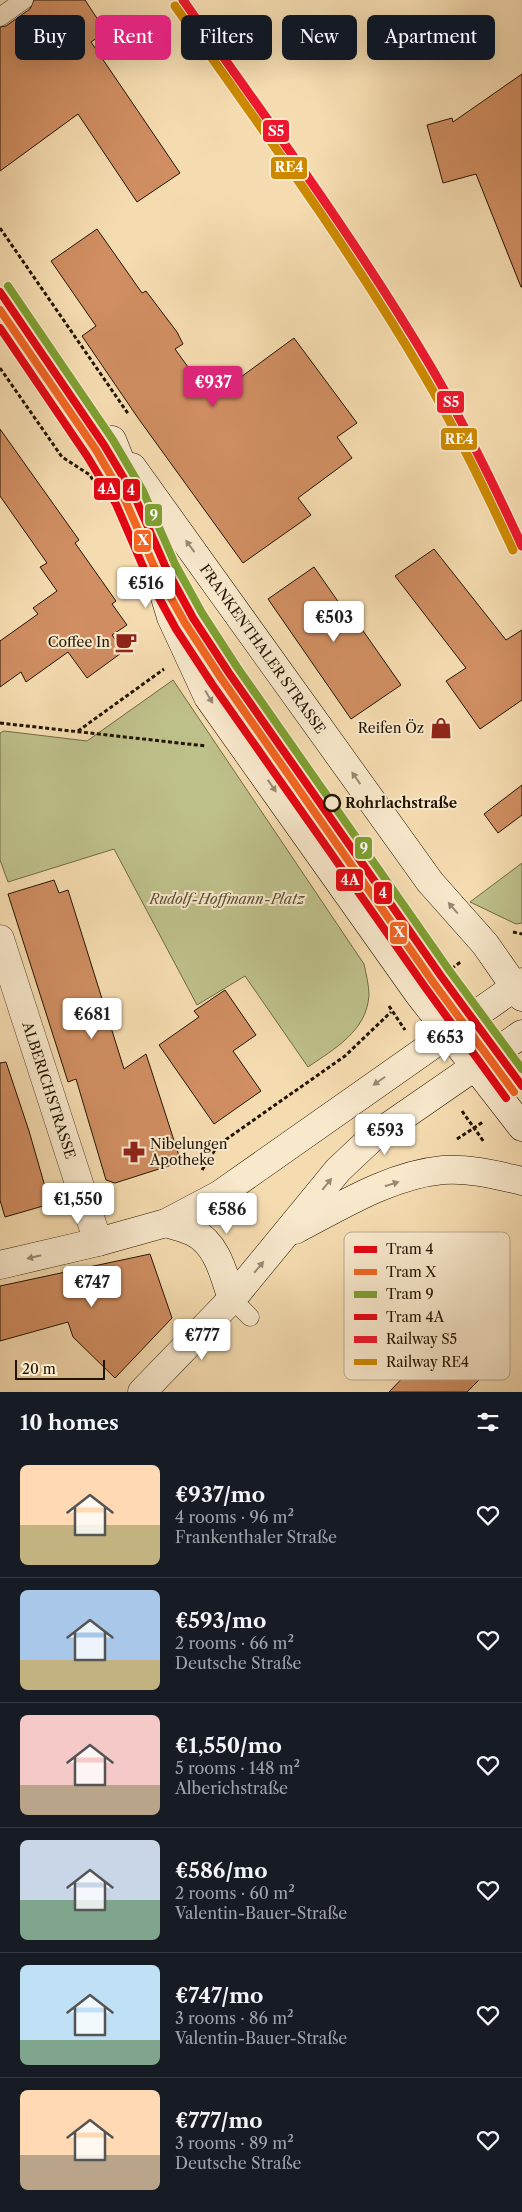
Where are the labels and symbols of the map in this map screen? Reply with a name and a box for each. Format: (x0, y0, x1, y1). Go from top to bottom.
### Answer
line badge: S5 (262, 119, 290, 143)
text: S5 (268, 122, 285, 140)
line badge: RE4 (270, 156, 308, 180)
text: RE4 (274, 158, 304, 176)
pin: €937 (183, 366, 243, 408)
line badge: S5 (436, 390, 465, 414)
text: S5 (443, 393, 460, 411)
line badge: RE4 (440, 427, 478, 451)
text: RE4 (444, 430, 474, 448)
line badge: 4A (93, 477, 121, 501)
line badge: 4 (122, 478, 141, 502)
text: 4A (97, 480, 118, 498)
text: 4 (127, 481, 135, 499)
line badge: 9 (144, 503, 163, 527)
text: 9 (150, 506, 158, 524)
line badge: X (133, 529, 152, 553)
text: X (136, 531, 149, 549)
one-way arrow (185, 539, 195, 553)
street label: FRANKENTHALER STRASSE (196, 561, 330, 737)
pin: €516 (116, 566, 176, 609)
pin: €503 (304, 600, 364, 643)
cafe icon: Coffee In (113, 629, 139, 655)
place label: Coffee In (48, 633, 110, 651)
one-way arrow (205, 691, 214, 704)
shop icon: Reifen Öz (428, 715, 454, 741)
place label: Reifen Öz (358, 719, 424, 737)
one-way arrow (351, 771, 361, 784)
one-way arrow (266, 779, 277, 792)
marker: Rohrlachstraße (323, 794, 341, 812)
place label: Rohrlachstraße (345, 794, 457, 812)
line badge: 9 (354, 836, 373, 860)
text: 9 (360, 839, 368, 857)
line badge: 4A (335, 868, 364, 892)
text: 4A (340, 871, 361, 889)
line badge: 4 (373, 881, 393, 905)
text: 4 (379, 884, 387, 902)
park label: Rudolf-Hoffmann-Platz (148, 890, 306, 908)
one-way arrow (447, 901, 458, 914)
line badge: X (389, 921, 408, 945)
text: X (392, 923, 405, 941)
pin: €681 (62, 998, 122, 1040)
street label: ALBERICHSTRASSE (18, 1019, 80, 1161)
pin: €653 (415, 1020, 475, 1063)
one-way arrow (373, 1076, 386, 1086)
pin: €593 (355, 1114, 415, 1156)
place label: Nibelungen Apotheke (149, 1135, 228, 1169)
pharmacy icon: Nibelungen Apotheke (121, 1139, 147, 1165)
one-way arrow (321, 1178, 332, 1191)
one-way arrow (385, 1180, 400, 1188)
pin: €1,550 (37, 1182, 119, 1225)
pin: €586 (197, 1192, 257, 1235)
legend (344, 1232, 510, 1380)
text: Tram 4 (386, 1240, 434, 1258)
one-way arrow (27, 1253, 42, 1261)
one-way arrow (253, 1261, 264, 1274)
text: Tram X (386, 1263, 437, 1281)
pin: €747 (62, 1266, 122, 1308)
text: Tram 9 (386, 1285, 434, 1303)
text: Tram 4A (386, 1308, 445, 1326)
pin: €777 (172, 1318, 232, 1361)
text: Railway S5 (386, 1330, 457, 1348)
text: Railway RE4 (386, 1353, 469, 1371)
scale bar (15, 1357, 105, 1380)

